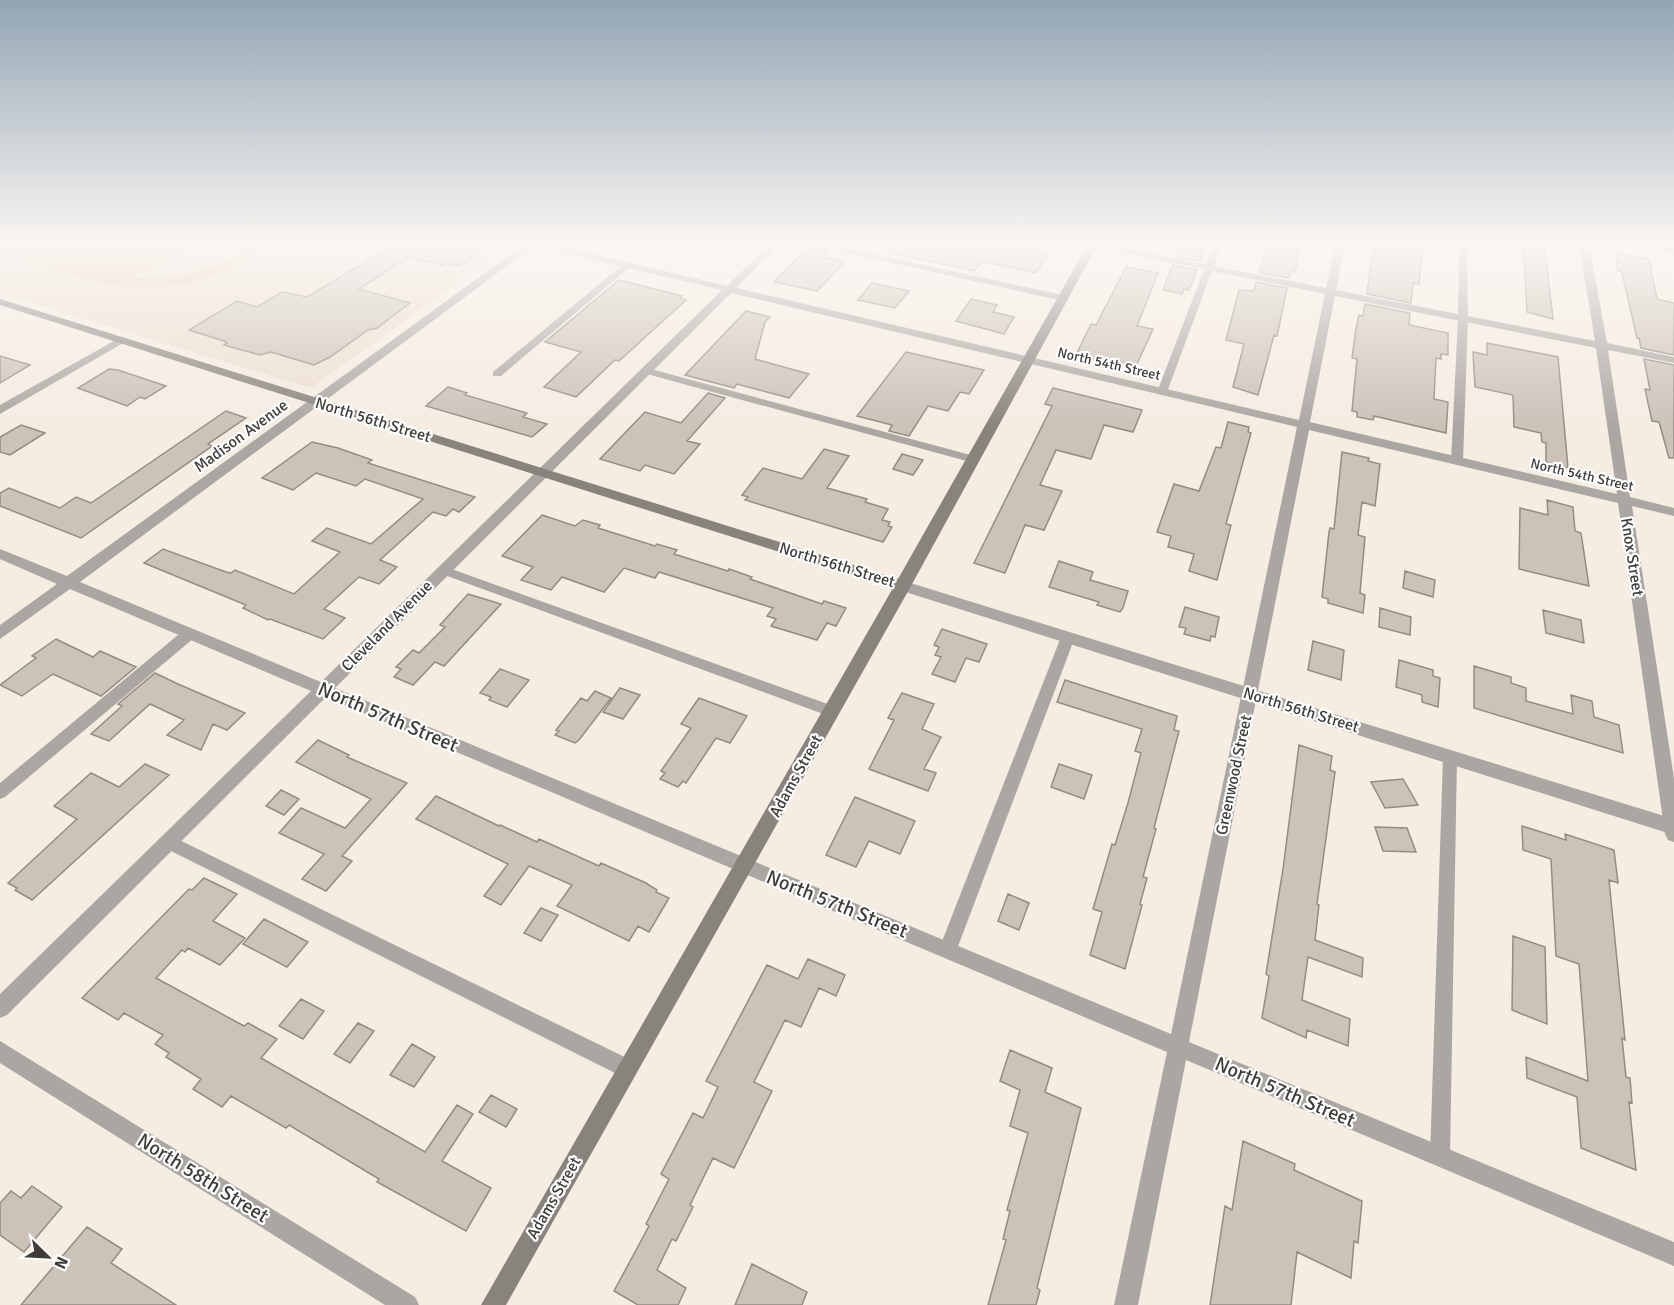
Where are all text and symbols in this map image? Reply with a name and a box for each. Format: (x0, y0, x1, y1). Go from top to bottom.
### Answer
street label: North 54th Street (1056, 344, 1162, 384)
street label: North 56th Street (313, 393, 434, 447)
street label: Madison Avenue (190, 395, 292, 477)
street label: North 54th Street (1529, 455, 1635, 495)
street label: Knox Street (1616, 516, 1648, 598)
street label: North 56th Street (777, 538, 898, 592)
street label: Cleveland Avenue (337, 576, 437, 676)
street label: North 57th Street (314, 676, 462, 758)
street label: North 56th Street (1241, 683, 1362, 737)
street label: Greenwood Street (1212, 713, 1257, 837)
street label: Adams Street (765, 731, 827, 821)
street label: North 57th Street (763, 864, 911, 944)
street label: North 57th Street (1211, 1051, 1359, 1133)
street label: North 58th Street (133, 1128, 273, 1228)
street label: Adams Street (523, 1153, 586, 1243)
north arrow (18, 1227, 78, 1287)
text: N (49, 1254, 72, 1272)

